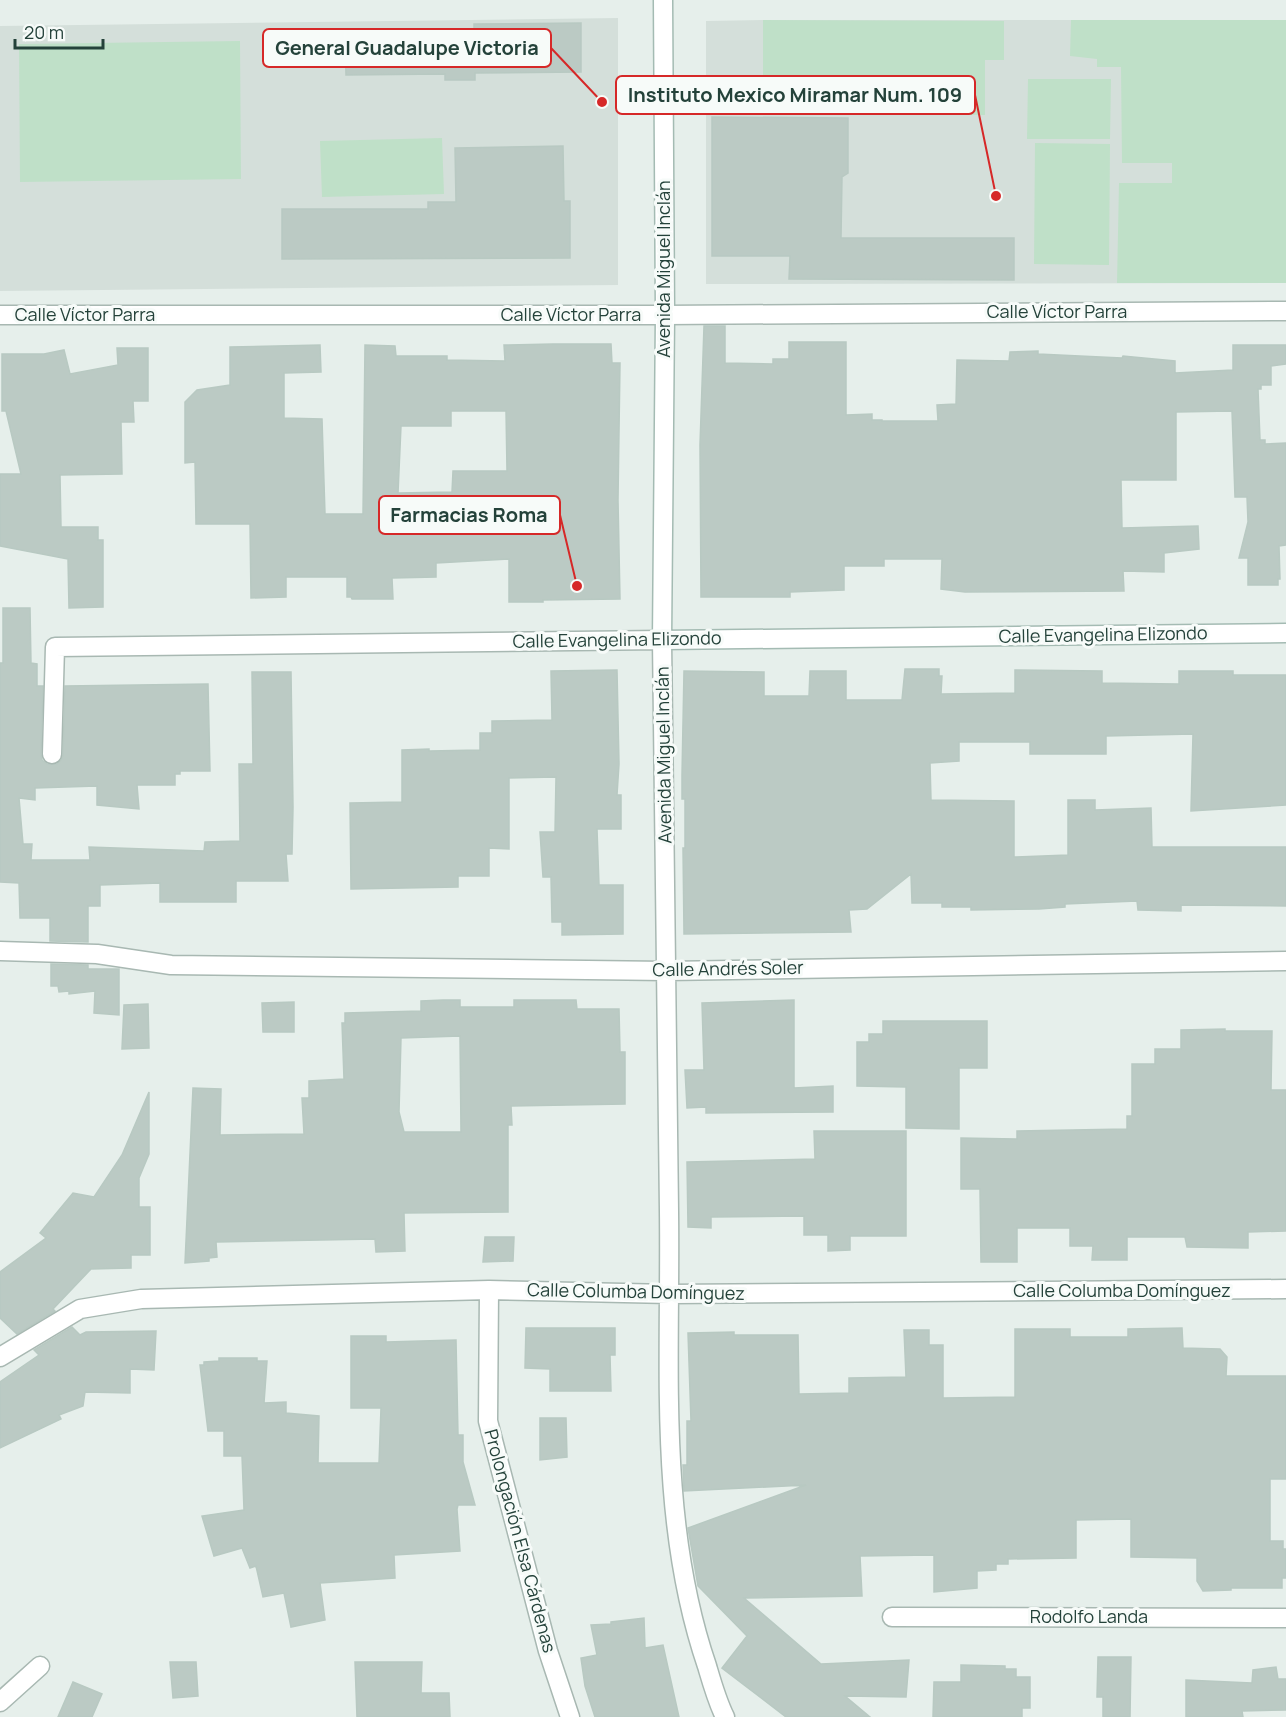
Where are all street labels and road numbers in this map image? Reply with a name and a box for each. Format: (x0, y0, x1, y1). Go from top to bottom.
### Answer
street label: Avenida Miguel Inclán (651, 180, 675, 358)
street label: Calle Víctor Parra (987, 299, 1127, 323)
street label: Calle Víctor Parra (15, 302, 155, 326)
street label: Calle Víctor Parra (501, 302, 641, 326)
street label: Calle Evangelina Elizondo (998, 620, 1208, 648)
street label: Calle Evangelina Elizondo (512, 625, 722, 653)
street label: Avenida Miguel Inclán (649, 666, 677, 844)
street label: Calle Andrés Soler (652, 955, 804, 981)
street label: Calle Columba Domínguez (527, 1277, 745, 1305)
street label: Calle Columba Domínguez (1013, 1278, 1231, 1302)
street label: Prolongación Elsa Cárdenas (480, 1426, 562, 1655)
street label: Rodolfo Landa (1030, 1604, 1148, 1628)

